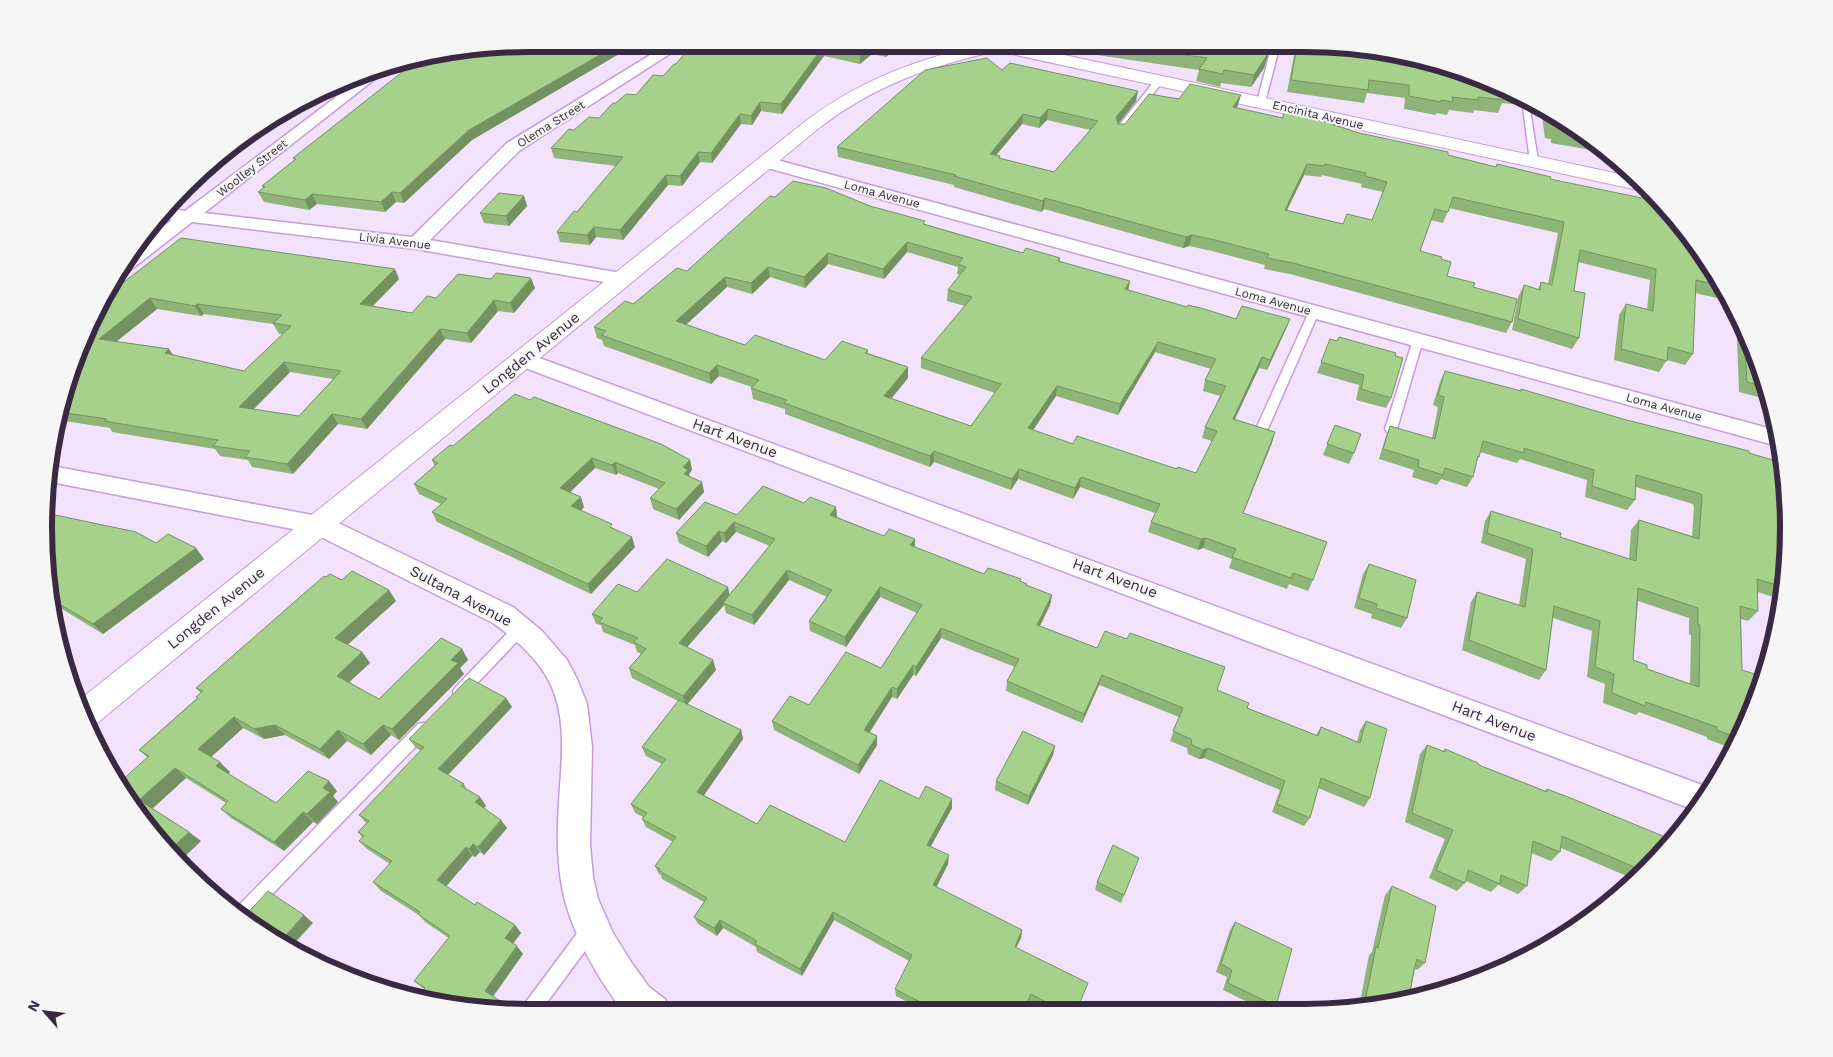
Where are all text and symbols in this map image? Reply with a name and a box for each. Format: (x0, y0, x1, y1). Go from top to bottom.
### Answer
street label: Olema Street (514, 97, 588, 151)
street label: Encinita Avenue (1271, 98, 1365, 132)
street label: Woolley Street (214, 136, 290, 200)
street label: Loma Avenue (842, 177, 922, 211)
street label: Livia Avenue (358, 230, 432, 252)
street label: Loma Avenue (1233, 284, 1313, 318)
street label: Longden Avenue (479, 308, 583, 398)
street label: Loma Avenue (1624, 390, 1704, 424)
street label: Hart Avenue (690, 414, 780, 462)
street label: Hart Avenue (1070, 554, 1160, 602)
street label: Sultana Avenue (407, 562, 515, 630)
street label: Longden Avenue (164, 563, 268, 653)
street label: Hart Avenue (1449, 697, 1539, 745)
north arrow (20, 987, 70, 1037)
text: N (24, 998, 43, 1014)

